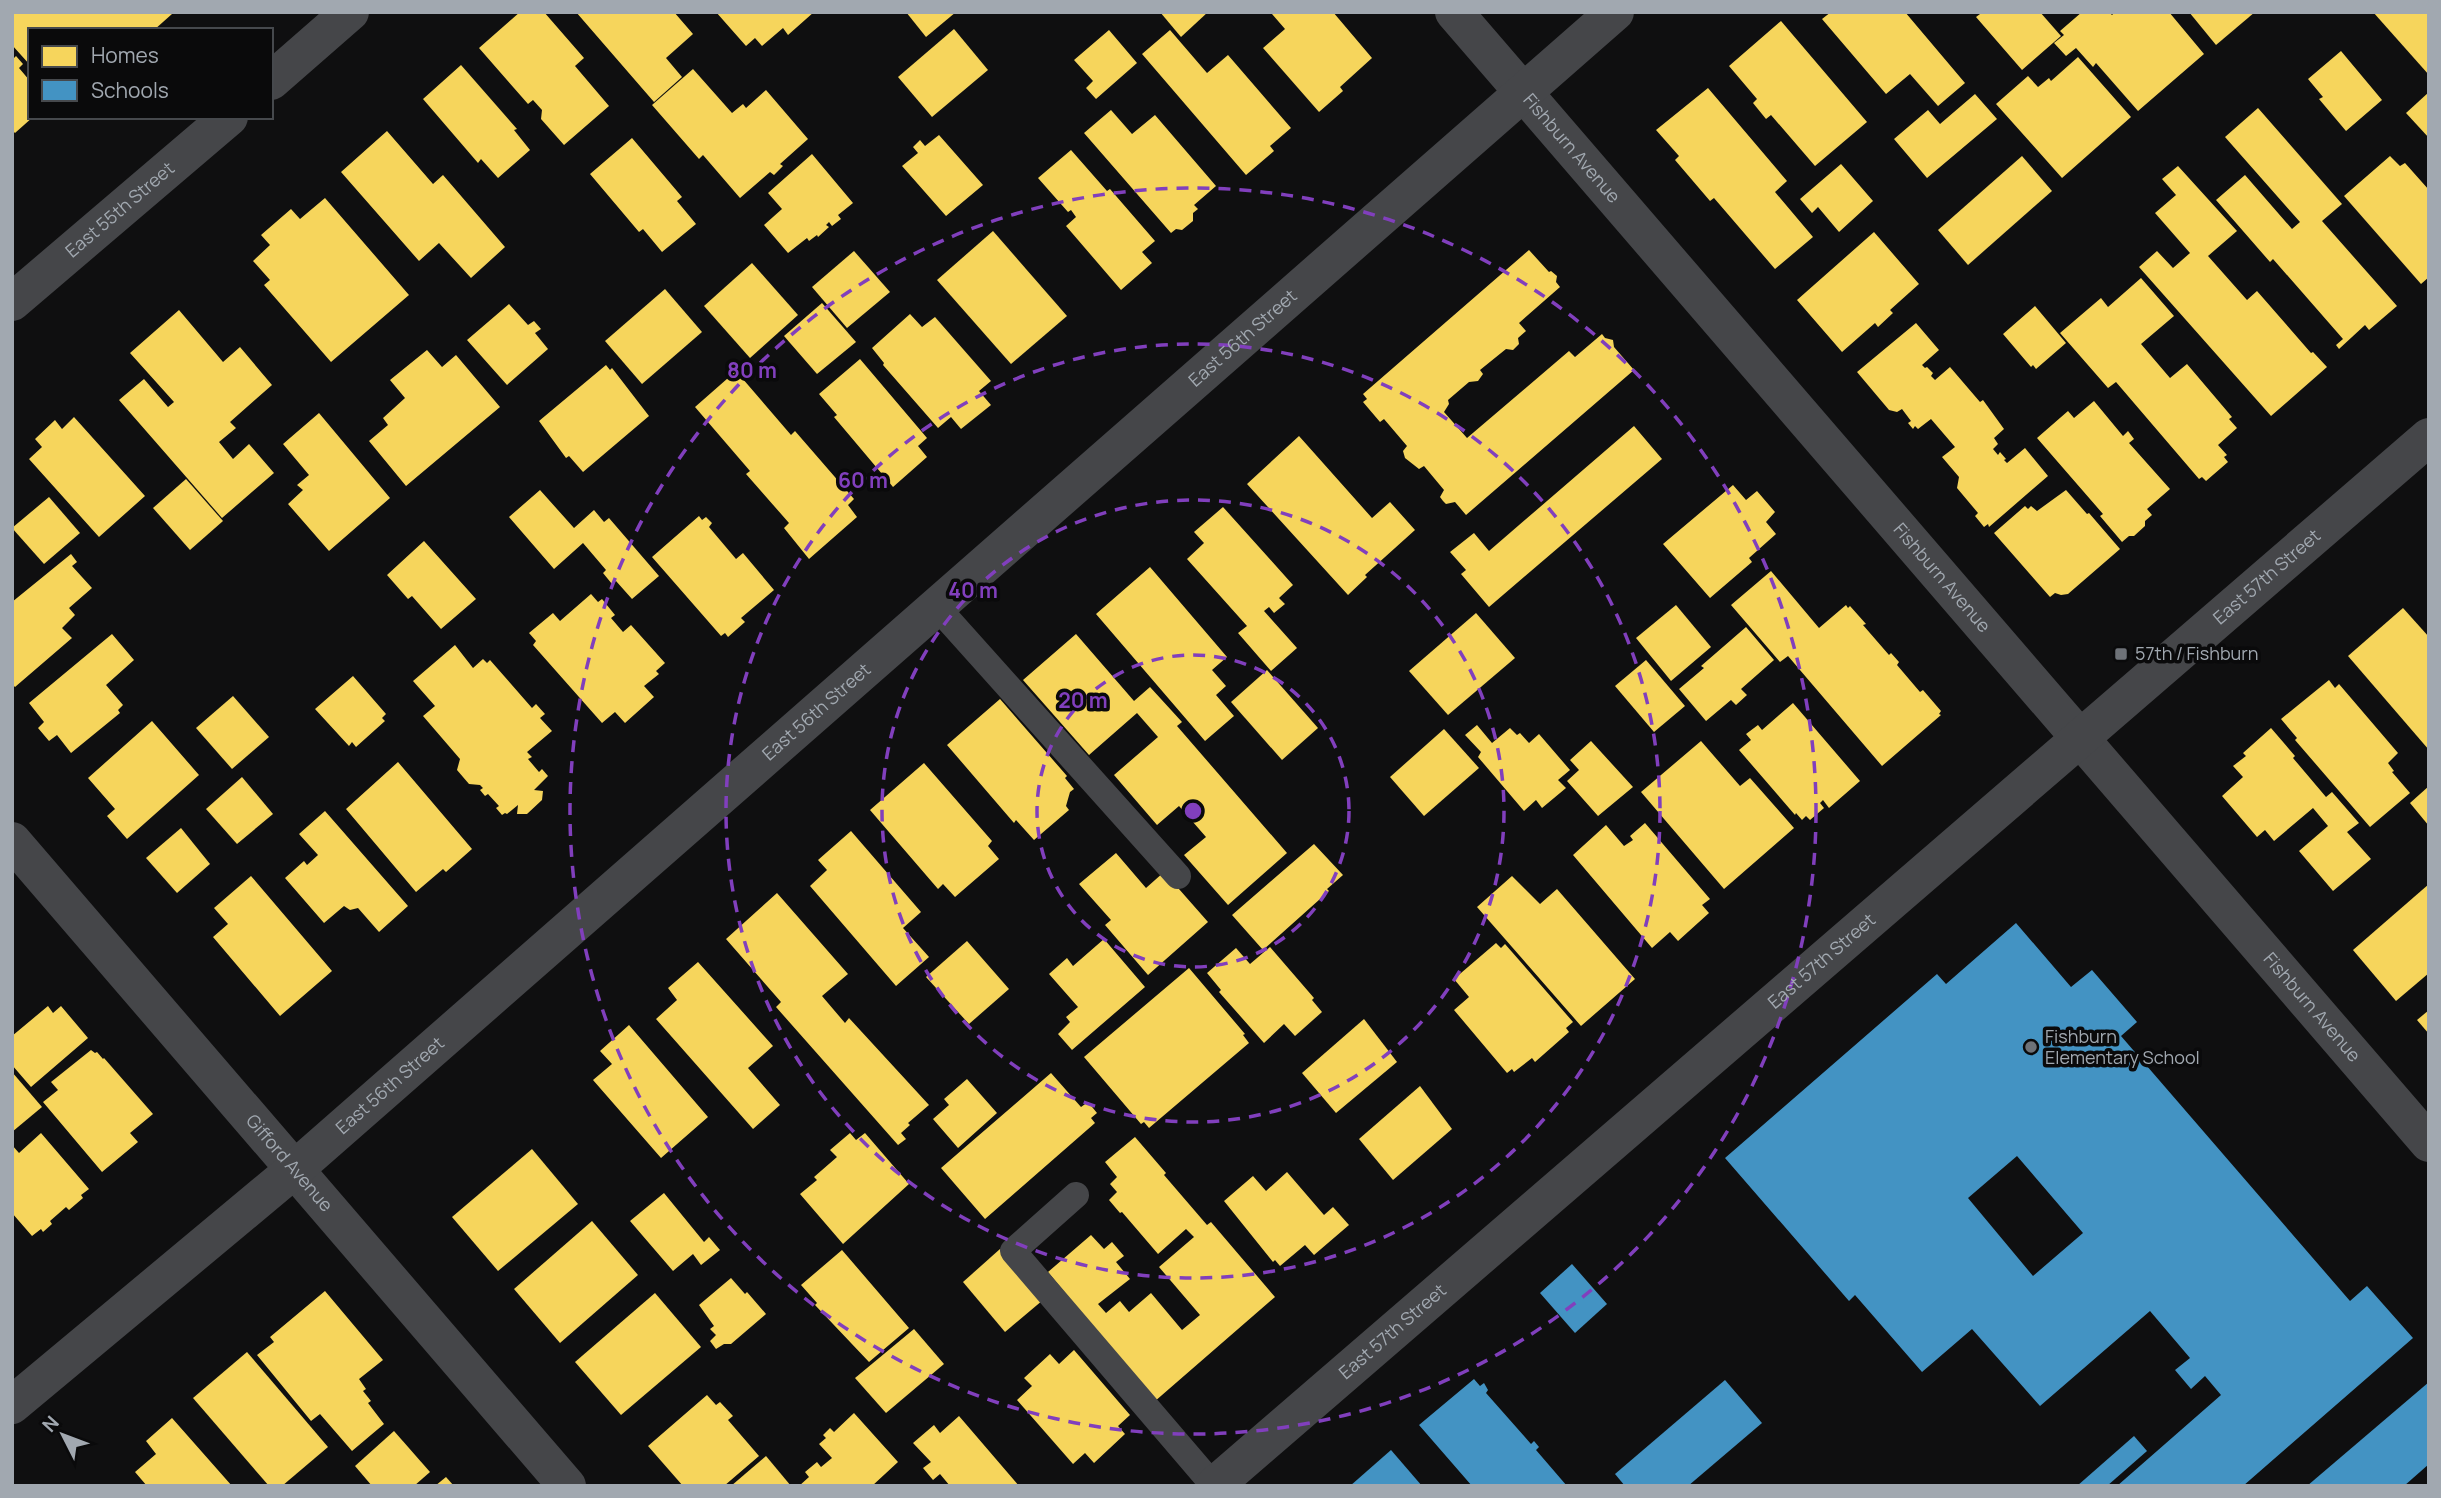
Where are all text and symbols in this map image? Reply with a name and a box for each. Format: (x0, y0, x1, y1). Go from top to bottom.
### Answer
legend (28, 28, 273, 119)
text: Homes (91, 41, 159, 69)
text: Schools (91, 76, 169, 104)
street label: Fishburn Avenue (1518, 88, 1626, 208)
street label: East 55th Street (60, 156, 179, 262)
street label: East 56th Street (1183, 283, 1302, 391)
text: 80 m (727, 356, 777, 384)
text: 60 m (838, 466, 888, 494)
street label: Fishburn Avenue (1889, 517, 1996, 637)
street label: East 57th Street (2207, 523, 2325, 629)
text: 40 m (948, 576, 998, 604)
place label: 57th / Fishburn (2135, 641, 2258, 665)
marker: 57th / Fishburn (2113, 646, 2129, 662)
street label: East 56th Street (757, 657, 875, 765)
text: 20 m (1058, 686, 1108, 714)
centre of rings (1181, 799, 1205, 823)
street label: East 57th Street (1762, 907, 1880, 1013)
street label: Fishburn Avenue (2259, 947, 2367, 1066)
place label: Fishburn Elementary School (2045, 1024, 2200, 1069)
street label: East 56th Street (330, 1031, 449, 1139)
marker: Fishburn Elementary School (2023, 1039, 2039, 1055)
street label: Gifford Avenue (241, 1109, 339, 1216)
street label: East 57th Street (1333, 1278, 1451, 1384)
north arrow (28, 1400, 98, 1470)
text: N (36, 1410, 65, 1437)

